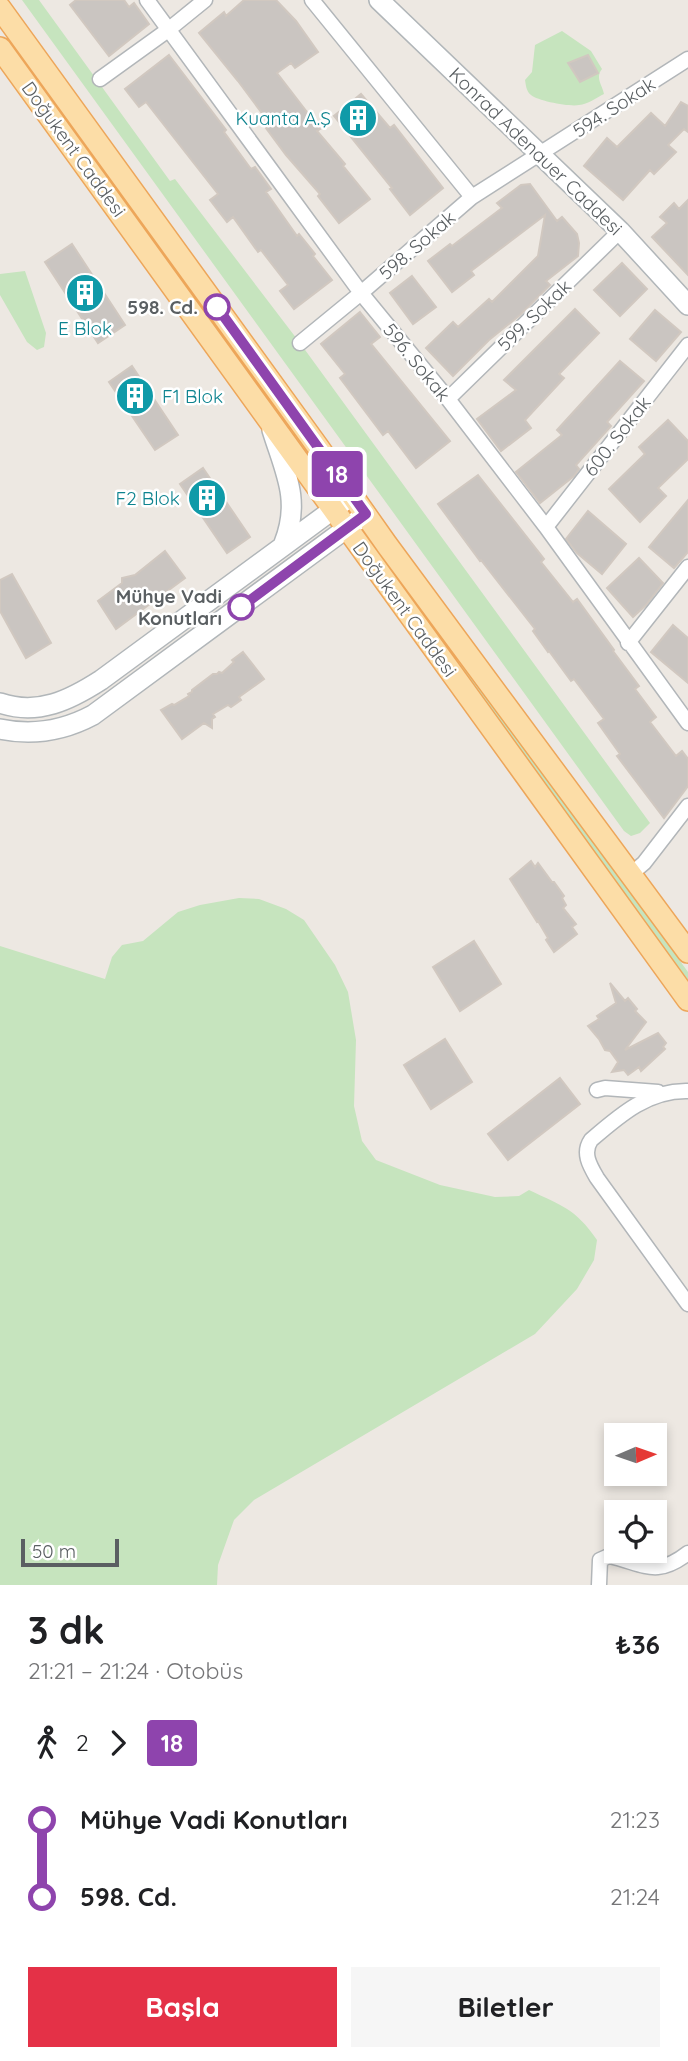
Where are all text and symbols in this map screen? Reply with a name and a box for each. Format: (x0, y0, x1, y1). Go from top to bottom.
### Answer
street label: Konrad Adenauer Caddesi (444, 62, 628, 240)
street label: 594. Sokak (568, 71, 660, 143)
street label: Doğukent Caddesi (17, 77, 131, 221)
building icon: Kuanta A.Ş (337, 97, 379, 139)
place label: Kuanta A.Ş (236, 106, 331, 130)
street label: 598. Sokak (374, 205, 460, 285)
building icon: E Blok (64, 272, 106, 314)
street label: 599. Sokak (492, 274, 576, 356)
marker: 598. Cd. (204, 294, 230, 320)
place label: 598. Cd. (127, 295, 198, 319)
place label: E Blok (58, 316, 112, 340)
street label: 596. Sokak (378, 318, 456, 406)
building icon: F1 Blok (114, 375, 156, 417)
place label: F1 Blok (162, 384, 223, 408)
street label: 600. Sokak (578, 391, 656, 481)
line badge: 18 (306, 451, 368, 497)
text: 18 (326, 459, 348, 489)
building icon: F2 Blok (186, 477, 228, 519)
place label: F2 Blok (115, 486, 180, 510)
street label: Doğukent Caddesi (348, 537, 462, 681)
place label: Mühye Vadi Konutları (116, 584, 222, 630)
marker: Mühye Vadi Konutları (228, 594, 254, 620)
north arrow (604, 1423, 667, 1486)
map controls (604, 1423, 667, 1563)
button: locate (604, 1500, 667, 1563)
scale bar (21, 1536, 119, 1568)
text: 50 m (32, 1539, 76, 1563)
text: 3 dk (28, 1606, 105, 1654)
text: ₺36 (615, 1628, 660, 1661)
text: 21:21 – 21:24 · Otobüs (28, 1656, 243, 1685)
icon: walk (28, 1724, 66, 1762)
icon: forward (99, 1724, 137, 1762)
text: 2 (76, 1728, 89, 1757)
text: 18 (161, 1728, 183, 1758)
text: Mühye Vadi Konutları (80, 1803, 348, 1836)
text: 21:23 (610, 1805, 660, 1834)
text: 598. Cd. (80, 1880, 177, 1913)
text: 21:24 (610, 1882, 660, 1911)
button: Başla (28, 1967, 337, 2047)
button: Biletler (351, 1967, 660, 2047)

